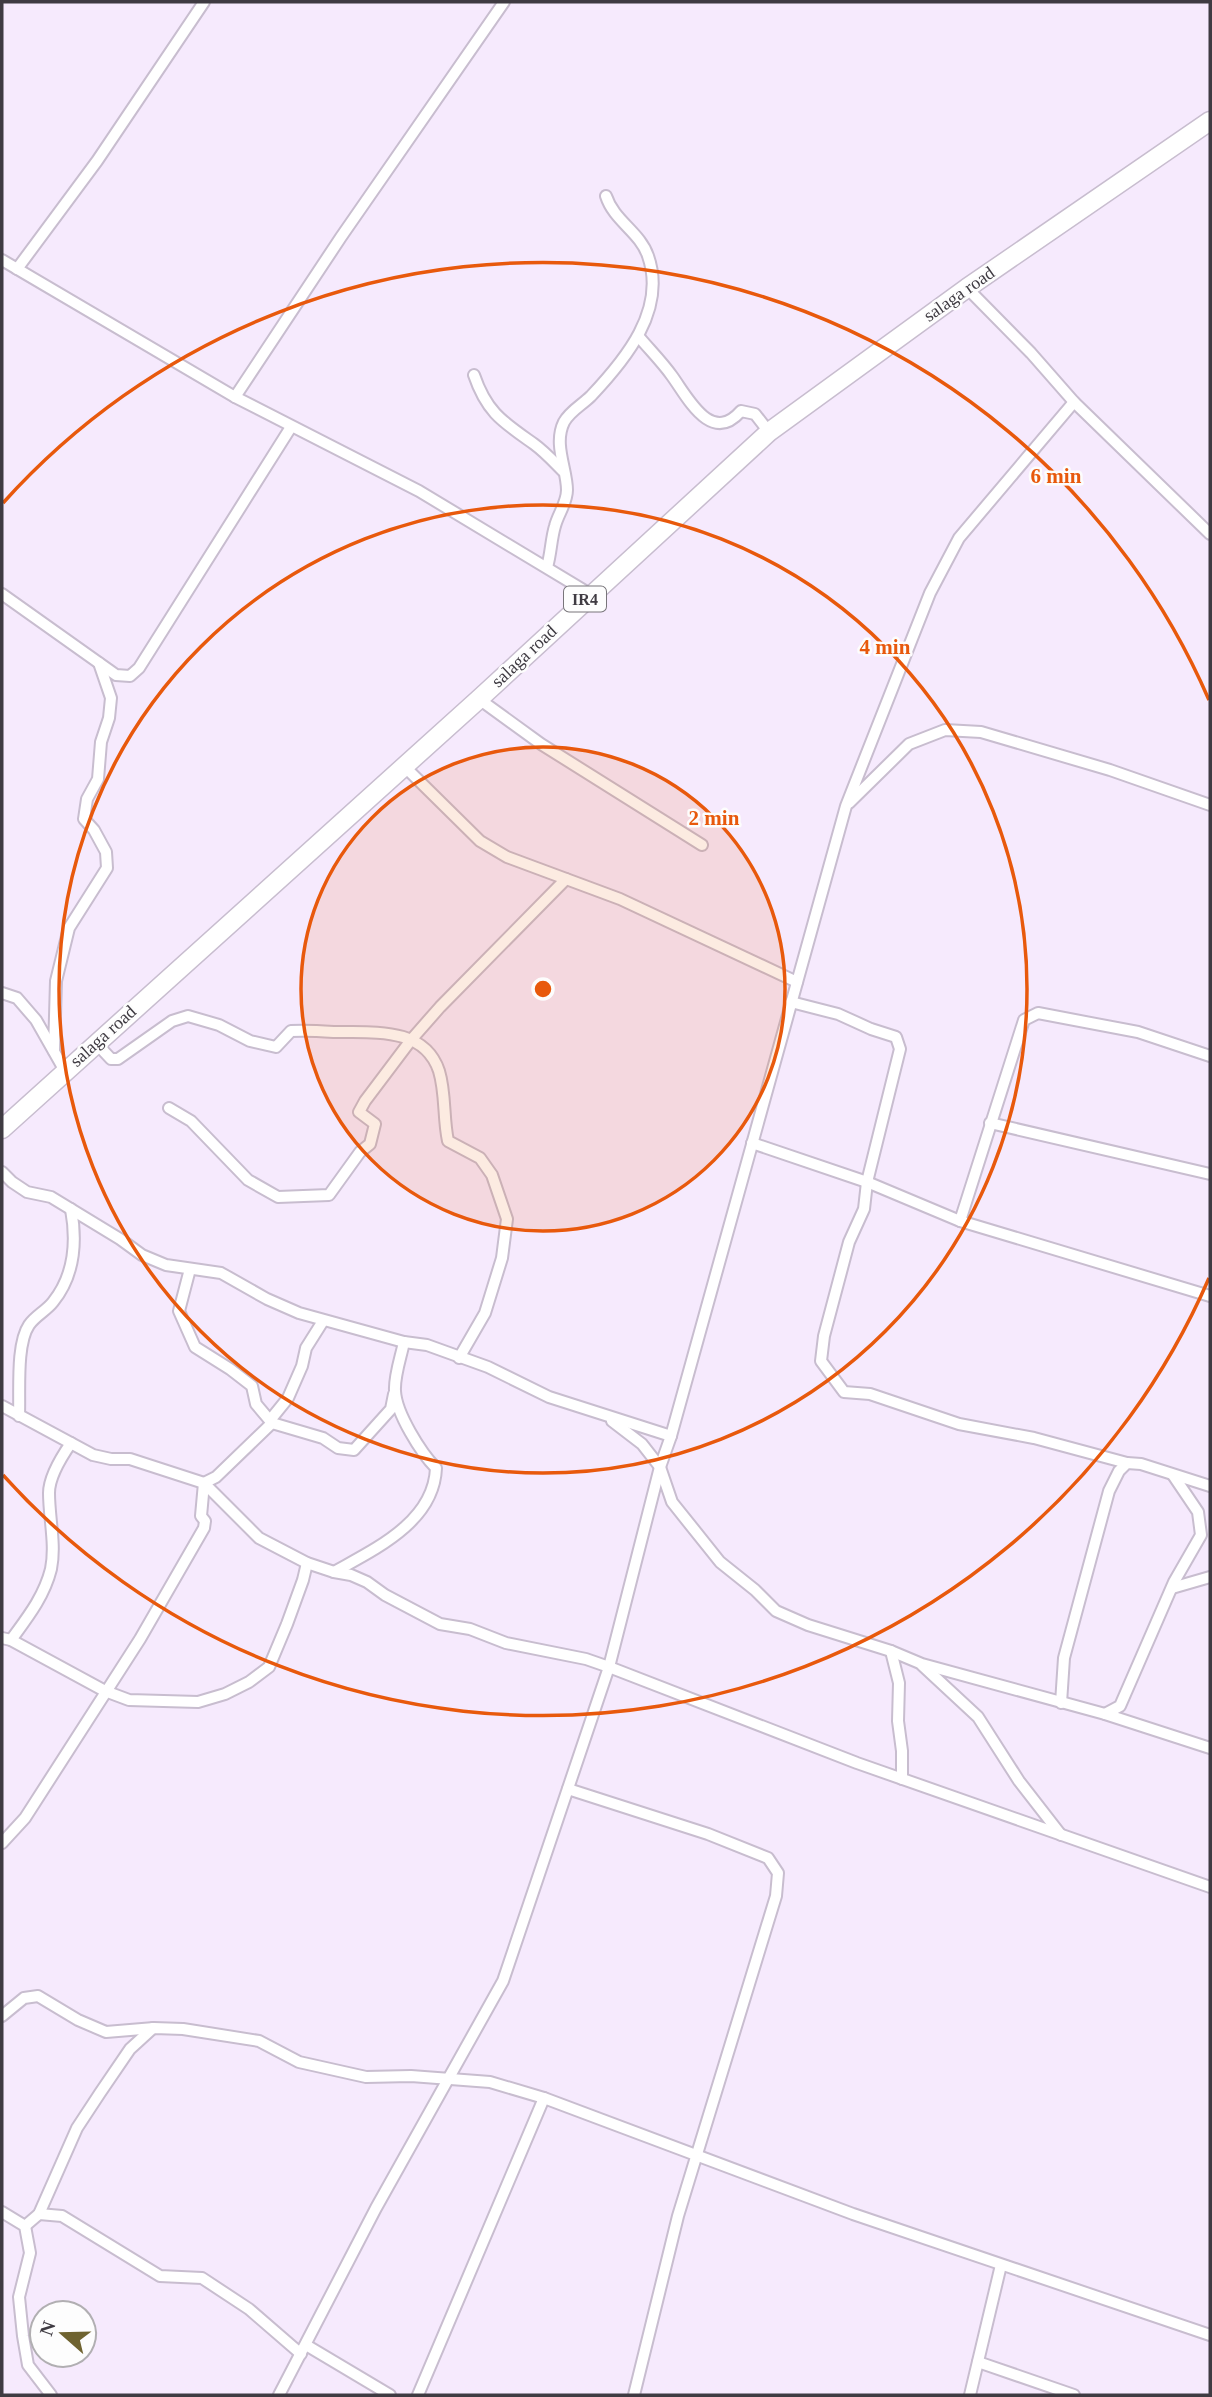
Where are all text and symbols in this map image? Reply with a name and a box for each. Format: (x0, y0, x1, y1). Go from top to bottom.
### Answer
street label: salaga road (920, 262, 998, 326)
text: 6 min (1031, 464, 1082, 488)
road number: IR4 (564, 586, 606, 612)
street label: salaga road (487, 621, 561, 691)
text: 4 min (860, 635, 911, 659)
text: 2 min (689, 806, 740, 830)
centre of rings (531, 977, 555, 1001)
street label: salaga road (66, 1001, 140, 1071)
north arrow (28, 2299, 98, 2369)
text: N (35, 2318, 60, 2338)

